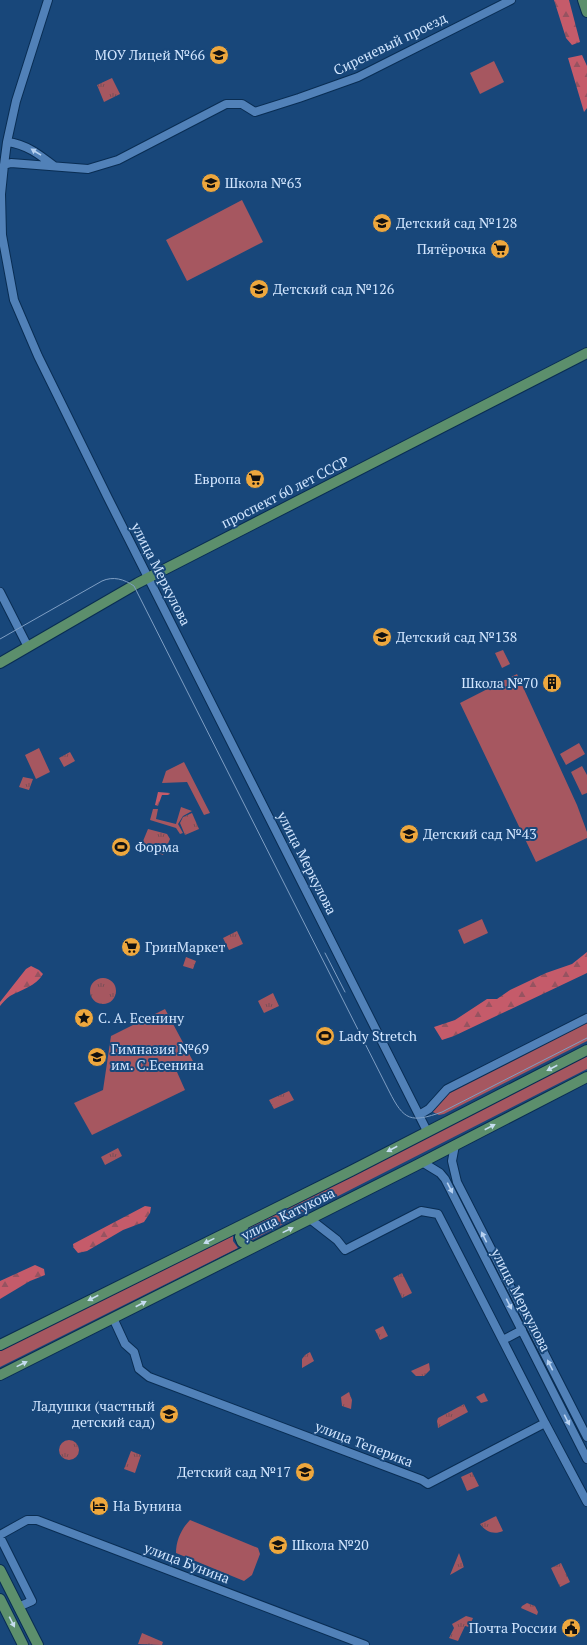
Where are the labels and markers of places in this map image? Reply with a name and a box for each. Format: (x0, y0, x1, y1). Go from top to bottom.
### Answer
school or university icon: МОУ Лицей №66 (208, 44, 230, 66)
place label: МОУ Лицей №66 (95, 45, 206, 64)
school or university icon: Школа №63 (200, 172, 222, 194)
place label: Школа №63 (225, 173, 302, 192)
school or university icon: Детский сад №128 (371, 212, 393, 234)
place label: Детский сад №128 (396, 213, 517, 232)
supermarket icon: Пятёрочка (489, 238, 511, 260)
place label: Пятёрочка (417, 239, 486, 258)
school or university icon: Детский сад №126 (248, 278, 270, 300)
place label: Детский сад №126 (273, 279, 395, 298)
supermarket icon: Европа (244, 468, 266, 490)
place label: Европа (194, 469, 241, 488)
school or university icon: Детский сад №138 (371, 626, 393, 648)
place label: Детский сад №138 (396, 627, 517, 646)
building icon: Школа №70 (541, 672, 563, 694)
place label: Школа №70 (461, 673, 538, 692)
school or university icon: Детский сад №43 (398, 823, 420, 845)
place label: Детский сад №43 (423, 824, 537, 843)
sports icon: Форма (110, 836, 132, 858)
place label: Форма (135, 837, 179, 856)
supermarket icon: ГринМаркет (120, 936, 142, 958)
place label: ГринМаркет (145, 937, 225, 956)
place icon: С. А. Есенину (73, 1007, 95, 1029)
place label: С. А. Есенину (98, 1008, 185, 1027)
sports icon: Lady Stretch (314, 1025, 336, 1047)
place label: Lady Stretch (339, 1026, 417, 1045)
place label: Гимназия №69 им. С.Есенина (111, 1039, 209, 1074)
school or university icon: Гимназия №69 им. С.Есенина (86, 1046, 108, 1068)
place label: Ладушки (частный детский сад) (31, 1396, 155, 1431)
school or university icon: Ладушки (частный детский сад) (158, 1403, 180, 1425)
school or university icon: Детский сад №17 (294, 1461, 316, 1483)
place label: Детский сад №17 (177, 1462, 291, 1481)
hotel icon: На Бунина (88, 1495, 110, 1517)
place label: На Бунина (113, 1496, 182, 1515)
school or university icon: Школа №20 (267, 1534, 289, 1556)
place label: Школа №20 (292, 1535, 369, 1554)
public building icon: Почта России (560, 1617, 582, 1639)
place label: Почта России (469, 1618, 557, 1637)

